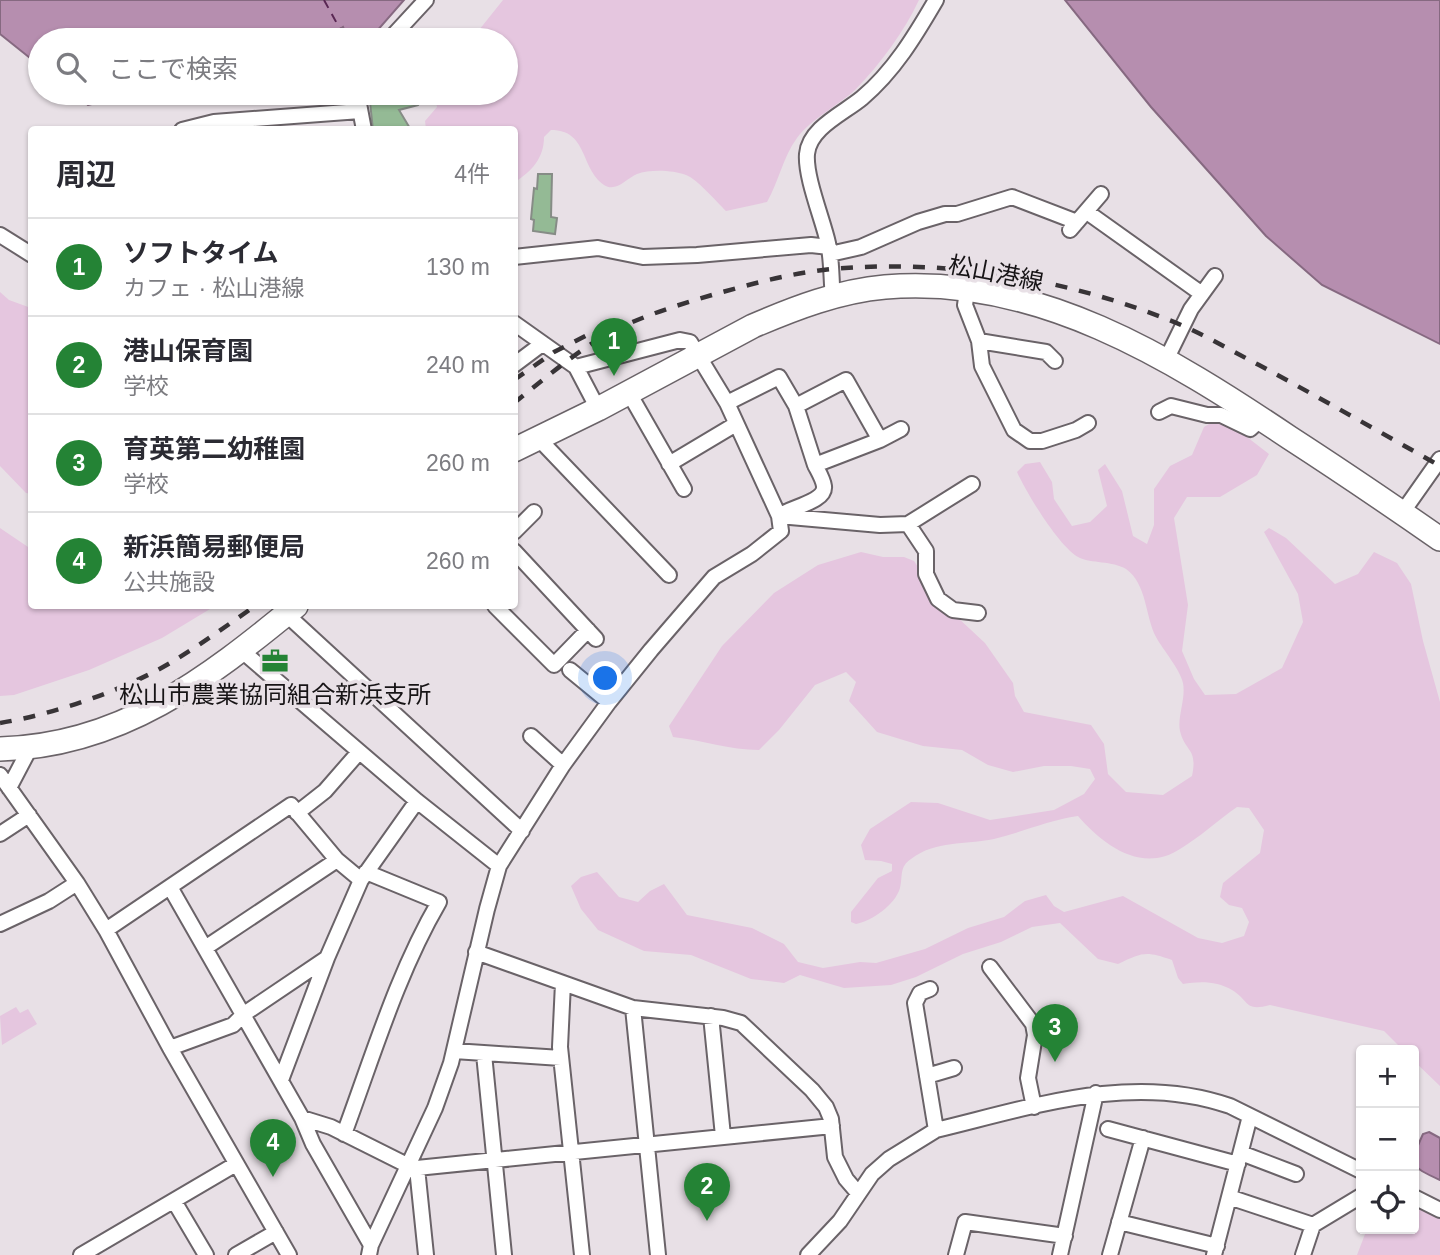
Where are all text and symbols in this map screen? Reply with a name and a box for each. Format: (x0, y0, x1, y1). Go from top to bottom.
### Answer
search box (28, 28, 518, 105)
icon: search (52, 48, 90, 86)
text: ここで検索 (108, 54, 238, 84)
text: 周辺 (56, 158, 116, 191)
text: 4件 (454, 161, 490, 187)
text: ソフトタイム (123, 238, 278, 268)
street label: 松山港線 (946, 251, 1046, 295)
text: 1 (73, 254, 85, 280)
text: 130 m (426, 254, 490, 280)
text: カフェ · 松山港線 (123, 275, 304, 301)
pin: 1 (591, 318, 637, 376)
text: 港山保育園 (123, 336, 253, 366)
text: 2 (73, 352, 85, 378)
text: 240 m (426, 352, 490, 378)
text: 学校 (123, 373, 169, 399)
text: 育英第二幼稚園 (123, 434, 305, 464)
text: 3 (73, 450, 85, 476)
text: 260 m (426, 450, 490, 476)
text: 学校 (123, 471, 169, 497)
text: 新浜簡易郵便局 (123, 532, 305, 562)
text: 4 (73, 548, 85, 574)
text: 260 m (426, 548, 490, 574)
text: 公共施設 (123, 569, 215, 595)
office icon: 松山市農業協同組合新浜支所 (260, 646, 290, 676)
your location (588, 661, 622, 695)
place label: 松山市農業協同組合新浜支所 (119, 681, 431, 708)
pin: 3 (1032, 1004, 1078, 1062)
map controls (1356, 1045, 1419, 1234)
button: + (1356, 1045, 1419, 1108)
button: − (1356, 1108, 1419, 1171)
pin: 4 (250, 1119, 296, 1177)
pin: 2 (684, 1163, 730, 1221)
button: locate (1356, 1171, 1419, 1234)

